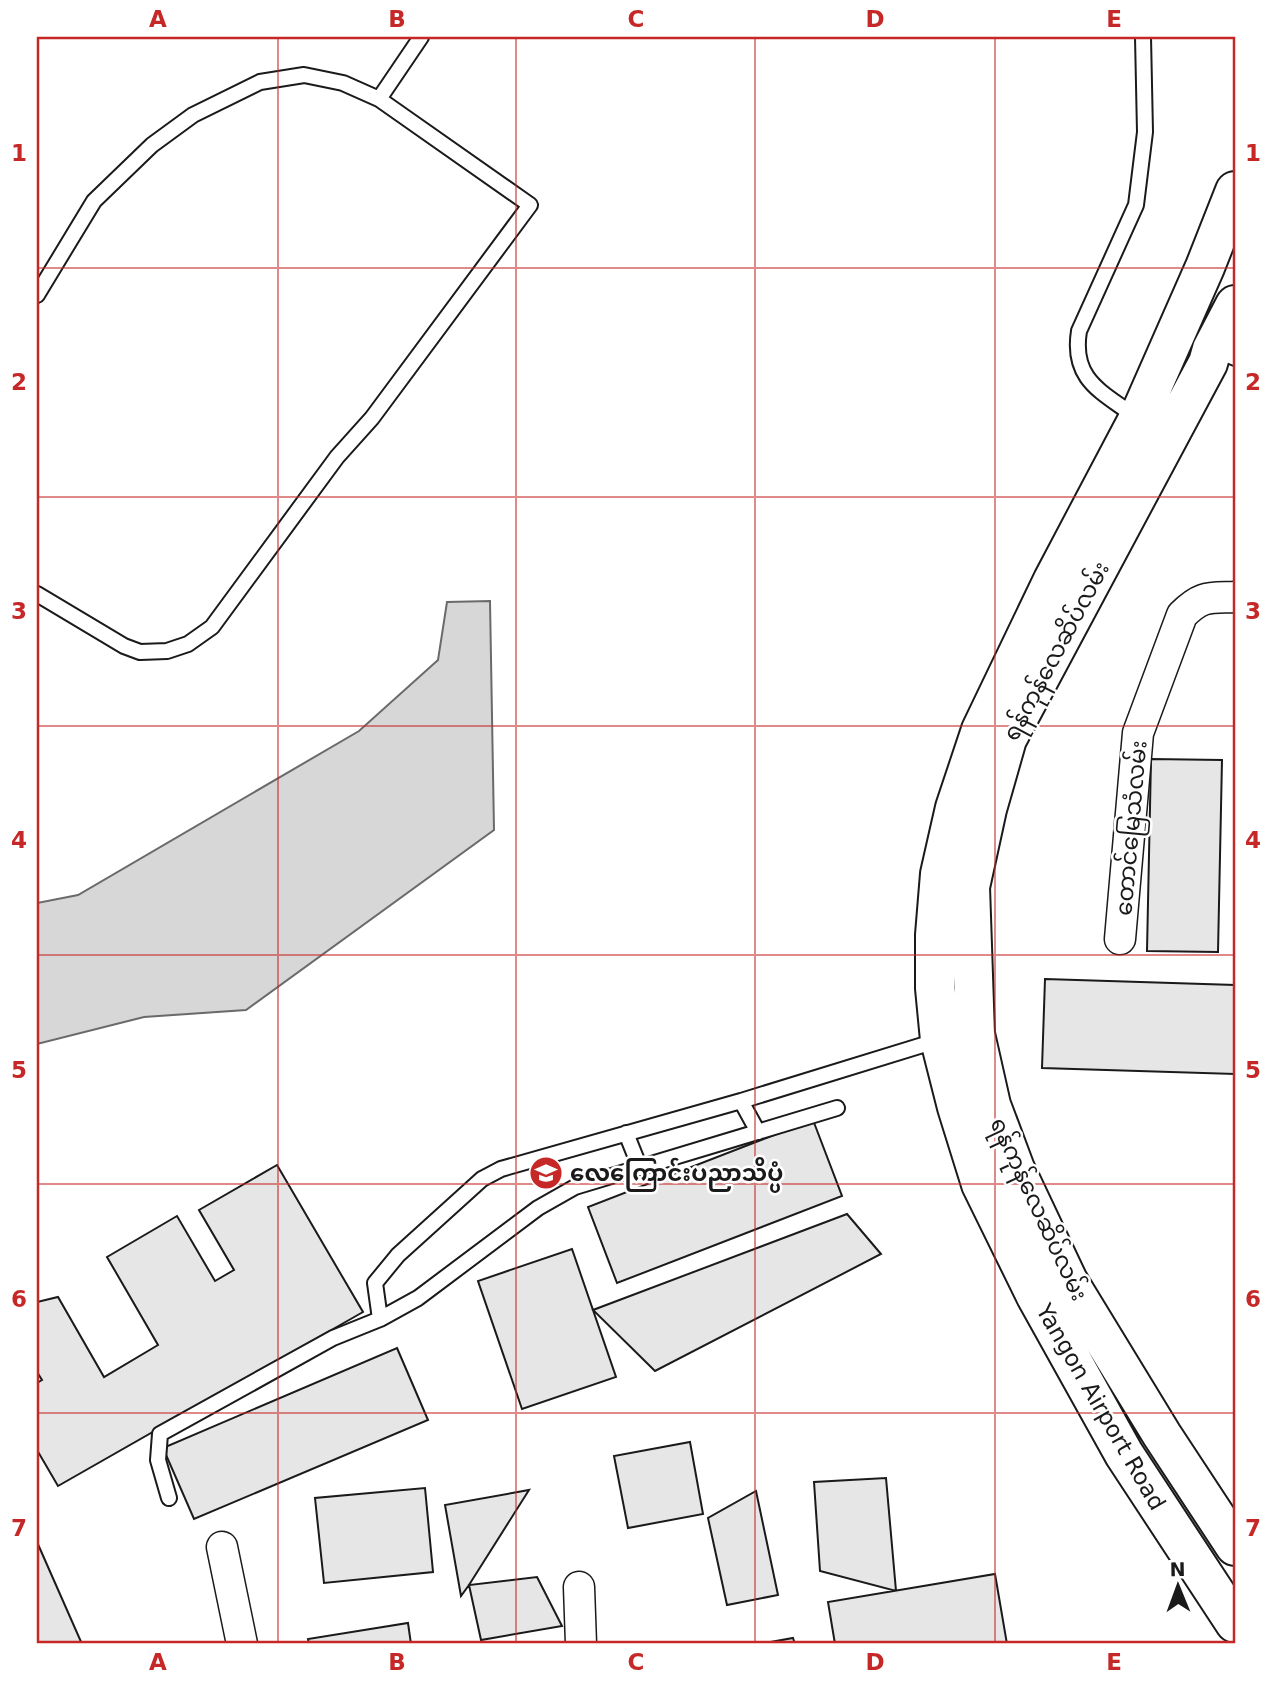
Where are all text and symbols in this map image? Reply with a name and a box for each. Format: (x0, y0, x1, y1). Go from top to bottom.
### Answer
text: A (149, 6, 167, 32)
text: B (388, 6, 406, 32)
text: C (628, 6, 644, 32)
text: D (865, 6, 885, 32)
text: E (1106, 6, 1122, 32)
text: 1 (11, 140, 27, 166)
text: 1 (1245, 140, 1261, 166)
text: 2 (11, 369, 27, 395)
text: 2 (1245, 369, 1261, 395)
street label: ရန်ကုန်လေဆိပ်လမ်း (995, 556, 1119, 748)
text: 3 (11, 598, 27, 624)
text: 3 (1245, 598, 1261, 624)
street label: တောင်မြေသံလမ်း (1107, 739, 1158, 917)
text: 4 (11, 827, 27, 853)
text: 4 (1245, 827, 1261, 853)
text: 5 (11, 1057, 27, 1083)
text: 5 (1245, 1057, 1261, 1083)
street label: ရန်ကုန်လေဆိပ်လမ်း (980, 1112, 1096, 1307)
school or university icon: လေကြောင်းပညာသိပ္ပံ (527, 1154, 565, 1192)
place label: လေကြောင်းပညာသိပ္ပံ (570, 1157, 783, 1193)
text: 6 (11, 1286, 27, 1312)
text: 6 (1245, 1286, 1261, 1312)
street label: Yangon Airport Road (1031, 1298, 1171, 1515)
text: 7 (11, 1515, 27, 1541)
text: 7 (1245, 1515, 1261, 1541)
north arrow (1142, 1552, 1212, 1622)
text: N (1170, 1558, 1186, 1580)
text: A (149, 1649, 167, 1675)
text: B (388, 1649, 406, 1675)
text: C (628, 1649, 644, 1675)
text: D (865, 1649, 885, 1675)
text: E (1106, 1649, 1122, 1675)

